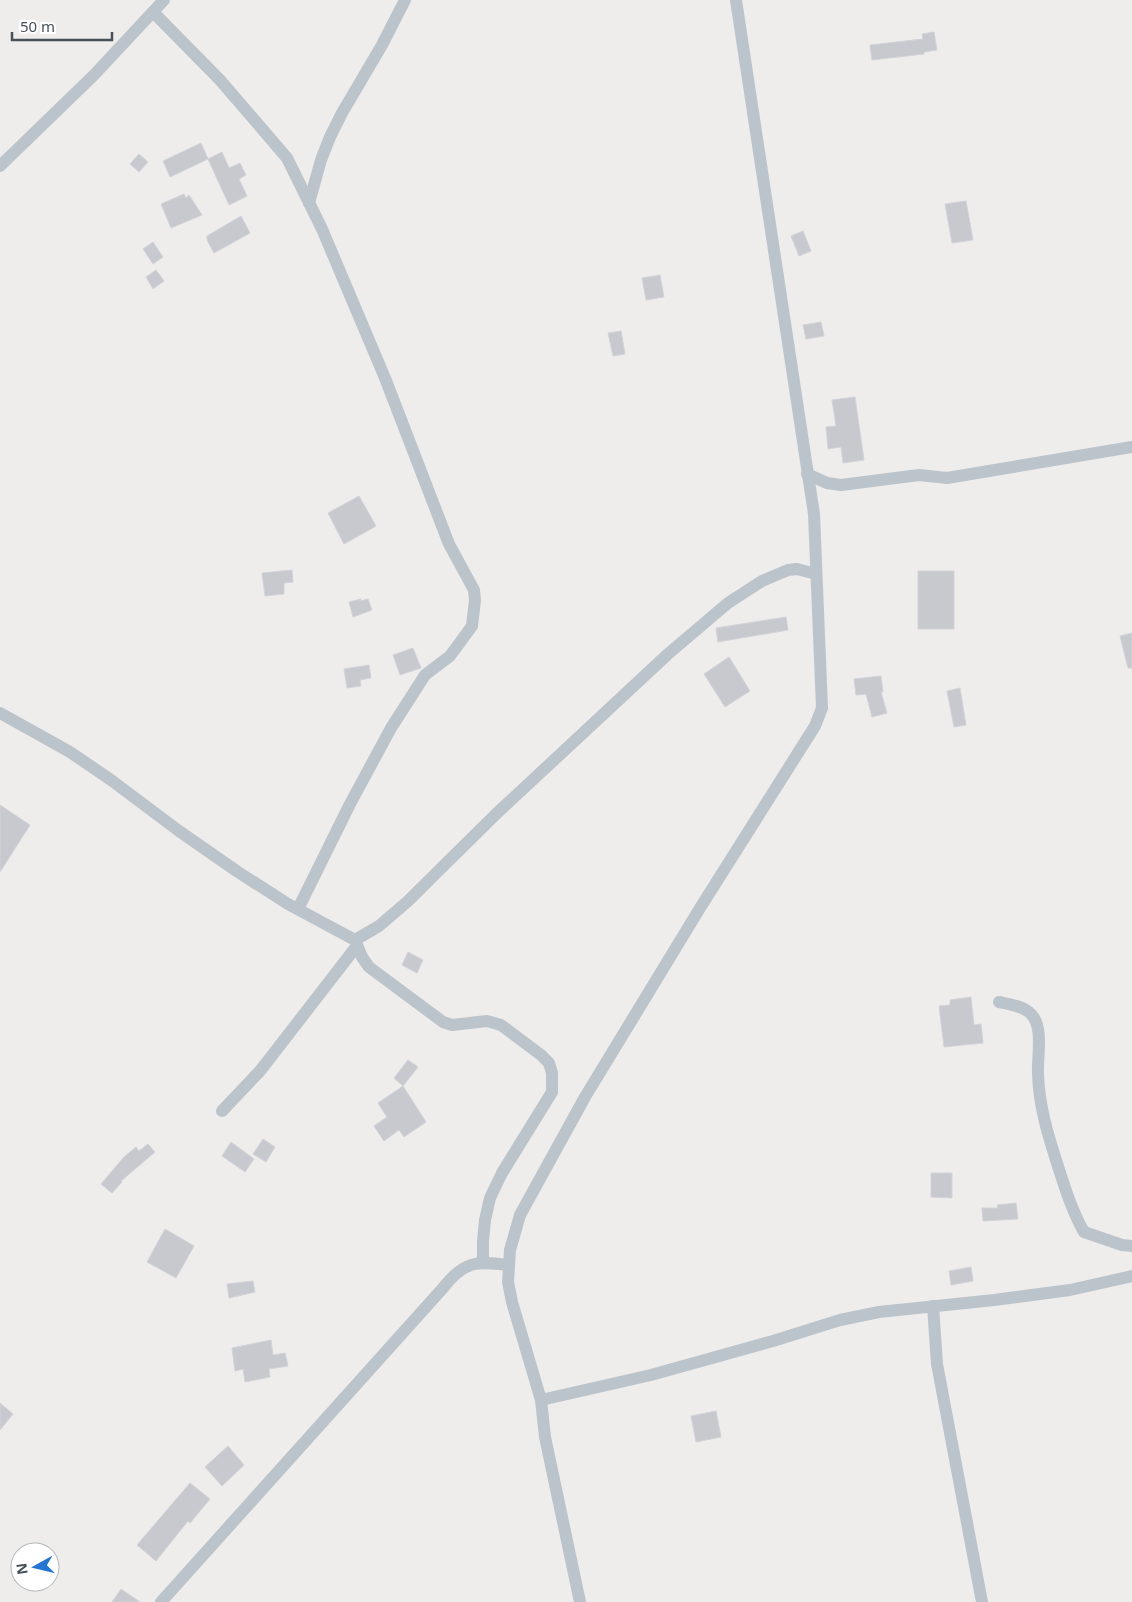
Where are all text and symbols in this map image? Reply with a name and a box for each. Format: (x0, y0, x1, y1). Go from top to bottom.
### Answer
scale bar (12, 10, 112, 42)
text: 50 m (20, 16, 55, 36)
north arrow (10, 1542, 60, 1592)
text: N (11, 1562, 32, 1576)

